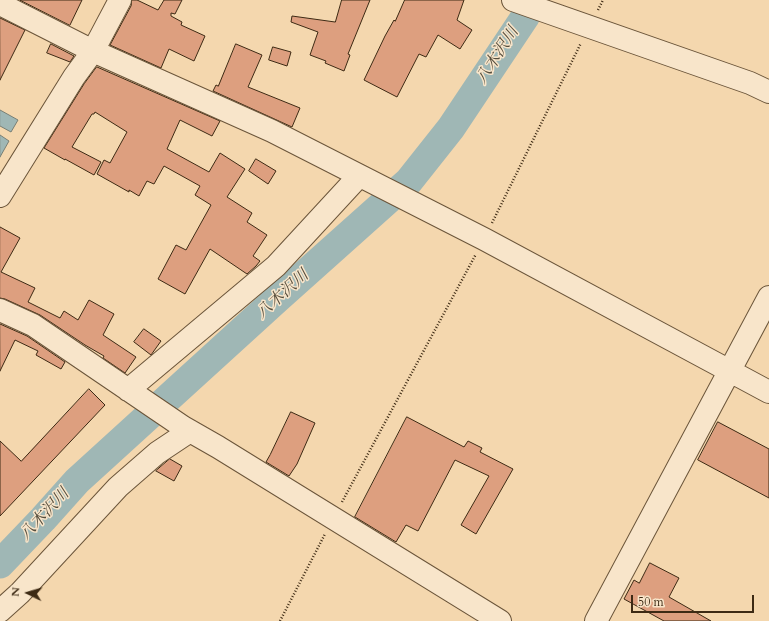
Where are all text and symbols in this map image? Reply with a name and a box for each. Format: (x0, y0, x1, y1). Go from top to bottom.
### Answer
water label: 八木沢川 (473, 24, 523, 88)
water label: 八木沢川 (253, 266, 313, 324)
water label: 八木沢川 (16, 485, 74, 545)
north arrow (8, 573, 48, 613)
text: N (8, 587, 23, 597)
scale bar (633, 587, 756, 613)
text: 50 m (638, 594, 664, 610)

